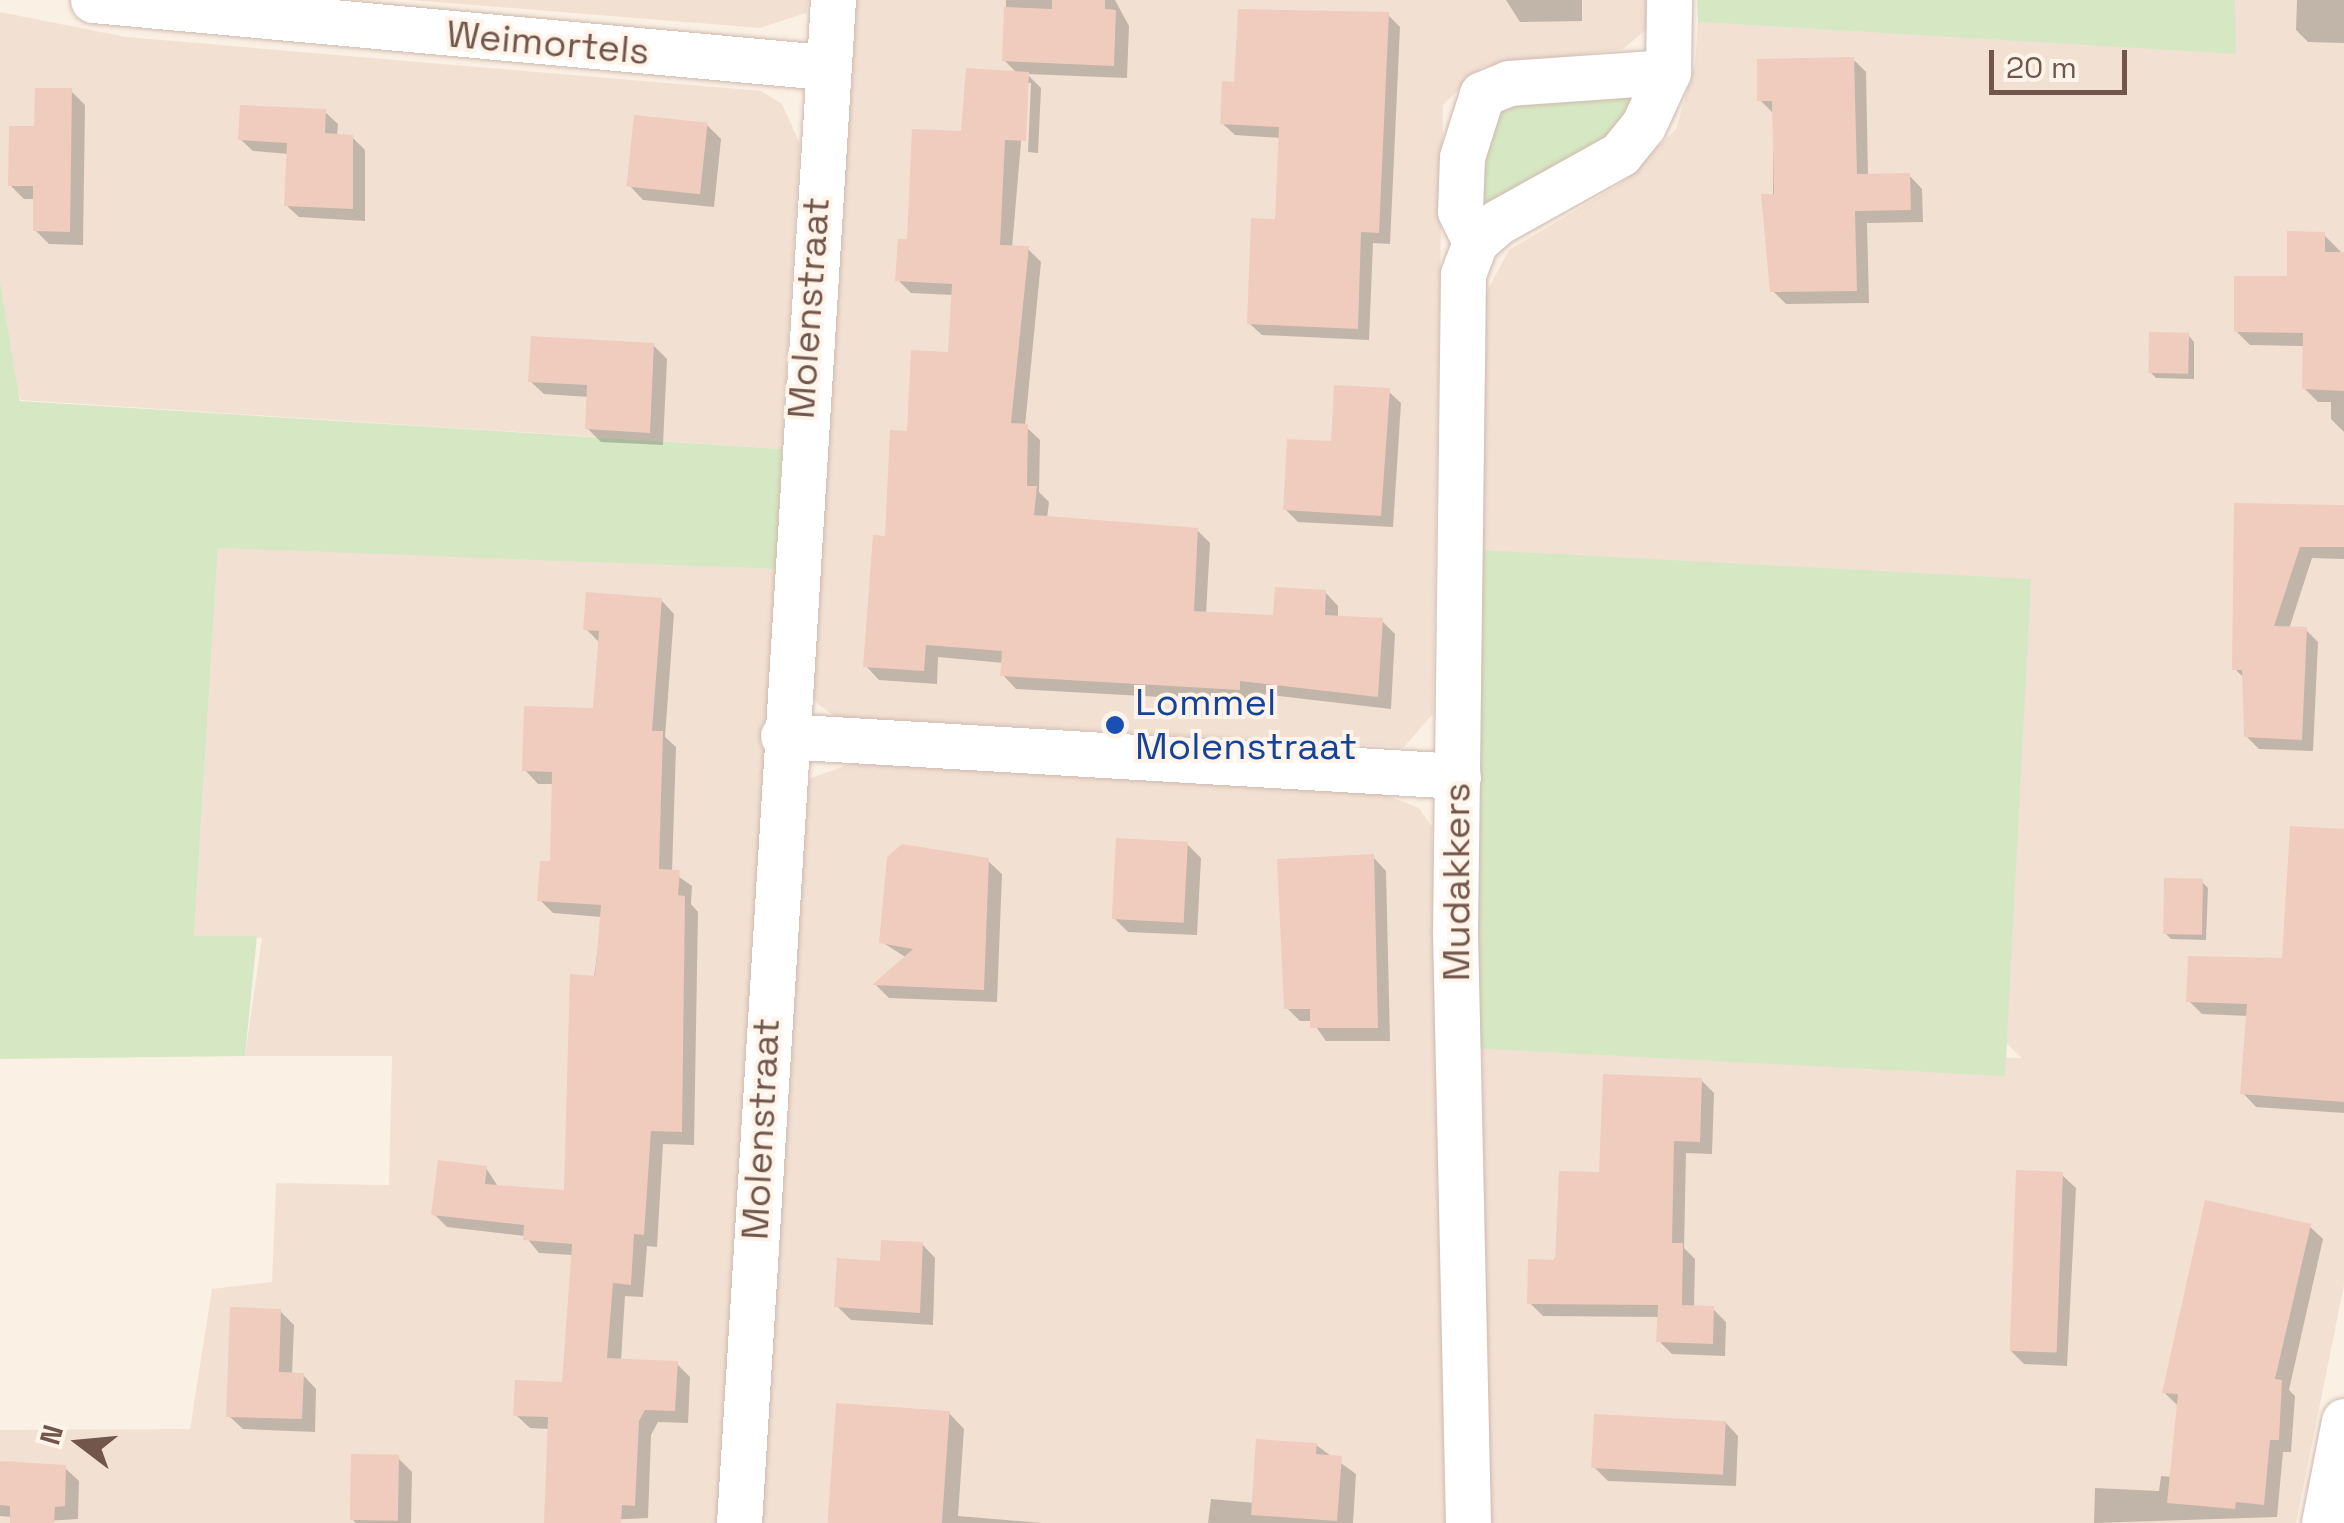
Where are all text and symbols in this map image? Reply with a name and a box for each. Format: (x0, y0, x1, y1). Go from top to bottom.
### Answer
street label: Weimortels (445, 11, 651, 75)
scale bar (1994, 30, 2132, 92)
text: 20 m (2006, 48, 2077, 87)
street label: Molenstraat (779, 196, 839, 420)
place label: Lommel Molenstraat (1135, 680, 1357, 769)
marker: Lommel Molenstraat (1104, 714, 1126, 736)
street label: Mudakkers (1434, 783, 1480, 981)
street label: Molenstraat (732, 1017, 790, 1241)
north arrow (30, 1393, 130, 1493)
text: N (31, 1421, 71, 1449)

